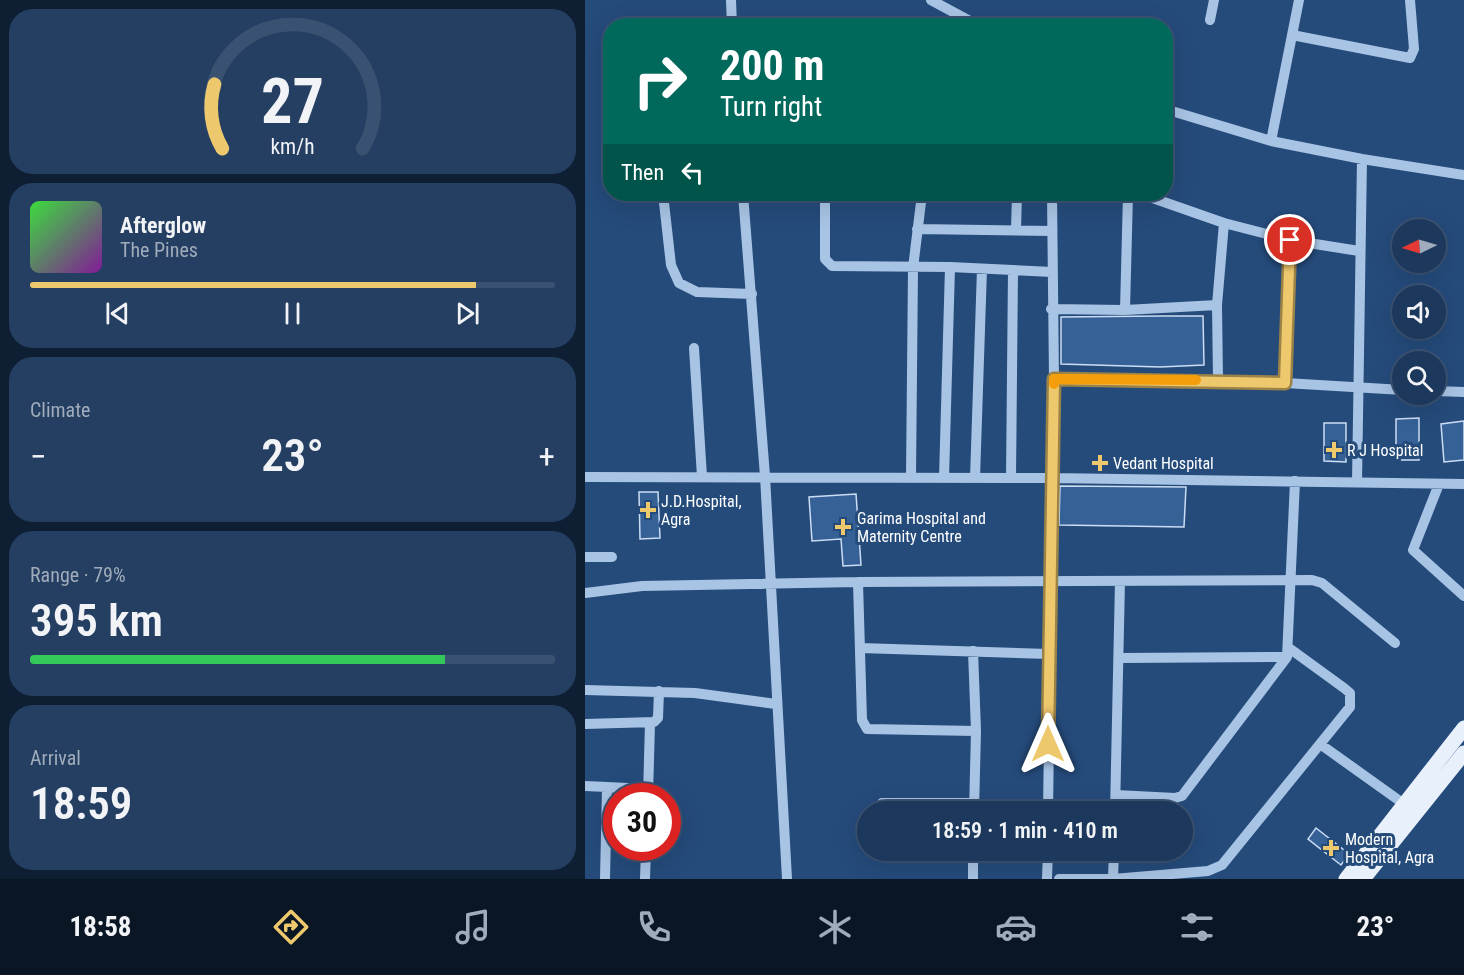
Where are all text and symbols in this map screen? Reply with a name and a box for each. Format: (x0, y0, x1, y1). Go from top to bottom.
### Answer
text: 200 m (720, 41, 825, 90)
icon: right (621, 42, 699, 120)
text: 27 (261, 65, 324, 138)
text: Turn right (720, 91, 822, 123)
text: km/h (270, 134, 315, 159)
icon: left (676, 156, 709, 189)
text: Then (621, 160, 664, 185)
text: Afterglow (120, 213, 206, 238)
pin (1264, 214, 1315, 265)
north arrow (1392, 219, 1446, 273)
map controls (1392, 219, 1446, 405)
icon: arrive (1273, 223, 1306, 256)
text: The Pines (120, 238, 198, 262)
button: sound (1392, 285, 1446, 339)
icon: previous (101, 297, 134, 330)
icon: pause (276, 297, 309, 330)
icon: next (451, 297, 484, 330)
button: search (1392, 351, 1446, 405)
text: Climate (30, 398, 90, 422)
text: 23° (261, 429, 324, 482)
text: − (30, 437, 47, 476)
text: + (539, 437, 555, 476)
marker: R J Hospital (1325, 441, 1343, 459)
place label: R J Hospital (1347, 441, 1423, 460)
marker: Vedant Hospital (1091, 454, 1109, 472)
place label: Vedant Hospital (1113, 454, 1214, 473)
place label: J.D.Hospital, Agra (661, 492, 742, 529)
marker: J.D.Hospital, Agra (639, 501, 657, 519)
place label: Garima Hospital and Maternity Centre (857, 509, 986, 546)
marker: Garima Hospital and Maternity Centre (834, 518, 852, 536)
text: Range · 79% (30, 563, 126, 587)
text: 395 km (30, 594, 163, 647)
position arrow (1016, 712, 1080, 776)
text: Arrival (30, 746, 81, 770)
text: 18:59 (30, 777, 132, 830)
speed limit sign: 30 (603, 783, 681, 861)
text: 18:59 · 1 min · 410 m (932, 818, 1118, 843)
place label: Modern Hospital, Agra (1345, 830, 1434, 867)
marker: Modern Hospital, Agra (1322, 839, 1340, 857)
icon: directions (270, 906, 312, 948)
icon: music (452, 906, 494, 948)
icon: phone (633, 906, 675, 948)
icon: climate (814, 906, 856, 948)
icon: car (995, 906, 1037, 948)
icon: filters (1176, 906, 1218, 948)
text: 18:58 (70, 911, 131, 943)
text: 23° (1357, 911, 1394, 943)

